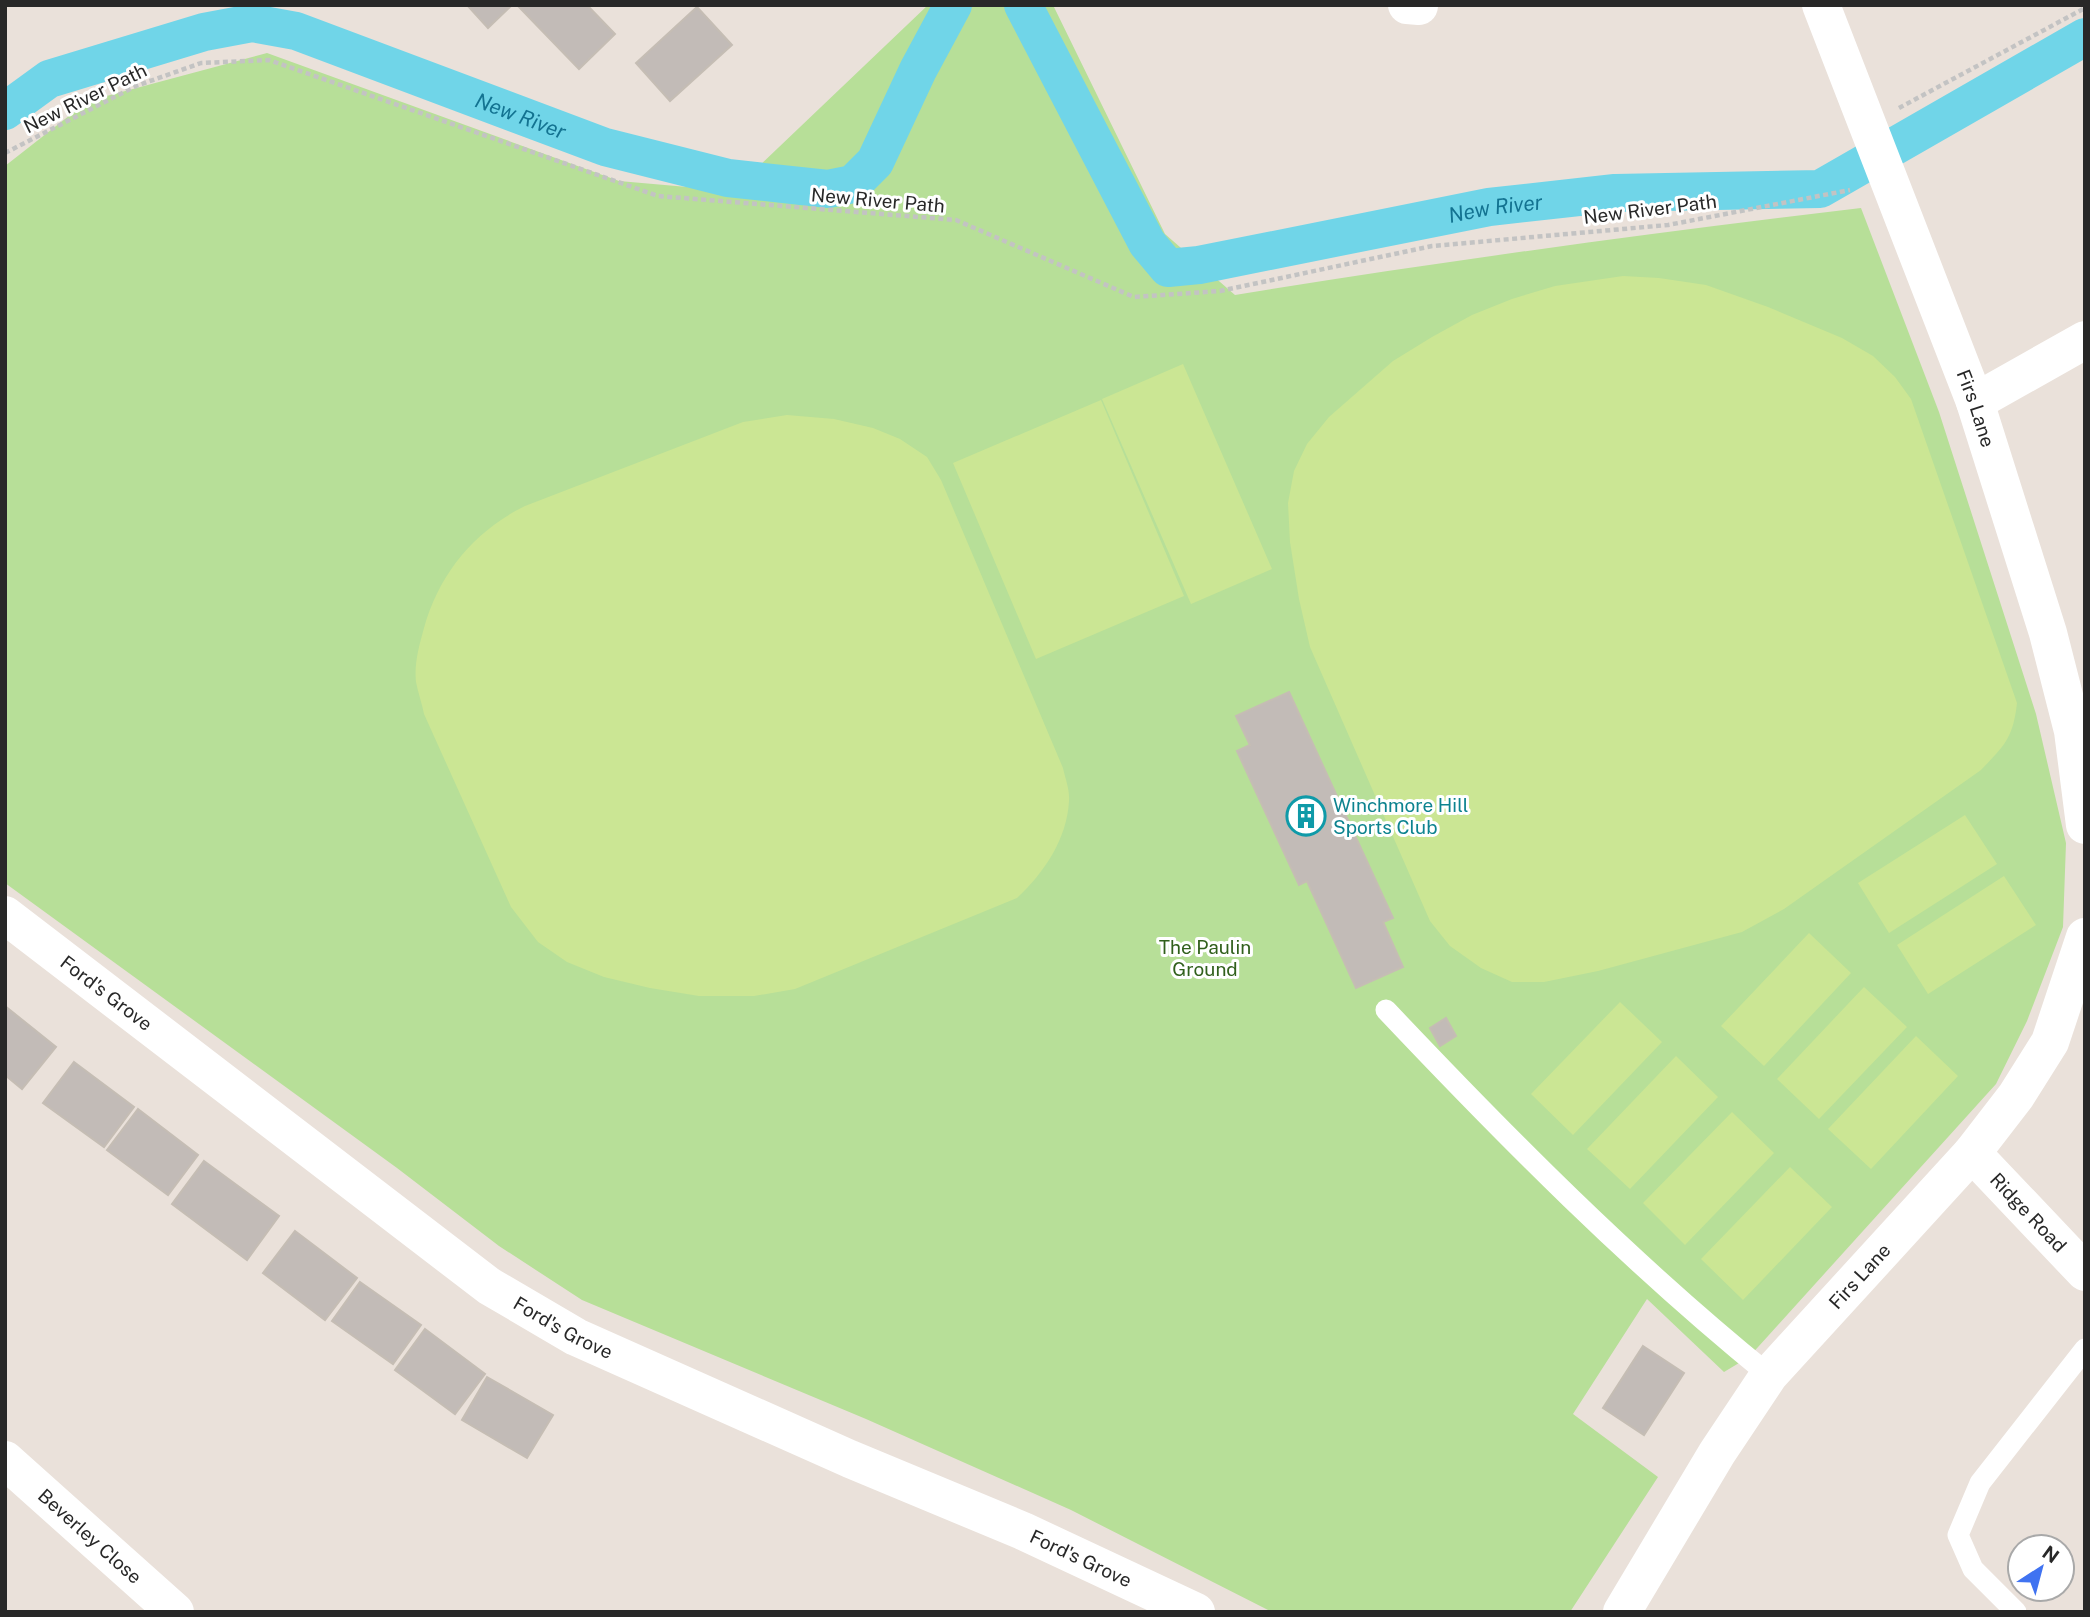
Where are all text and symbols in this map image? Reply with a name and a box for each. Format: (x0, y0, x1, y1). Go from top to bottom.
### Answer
street label: New River Path (20, 59, 150, 137)
water label: New River (472, 87, 571, 144)
street label: New River Path (810, 183, 946, 217)
water label: New River (1446, 189, 1545, 227)
street label: New River Path (1582, 190, 1718, 228)
street label: Firs Lane (1952, 366, 1999, 450)
place label: Winchmore Hill Sports Club (1333, 794, 1468, 838)
building icon: Winchmore Hill Sports Club (1285, 795, 1327, 837)
park label: The Paulin Ground (1159, 936, 1251, 980)
street label: Ford's Grove (56, 951, 157, 1035)
street label: Ridge Road (1986, 1168, 2071, 1256)
street label: Firs Lane (1824, 1239, 1895, 1313)
street label: Ford's Grove (510, 1292, 616, 1363)
street label: Beverley Close (34, 1484, 146, 1588)
street label: Ford's Grove (1027, 1525, 1135, 1591)
north arrow (2006, 1533, 2076, 1603)
text: N (2039, 1541, 2063, 1568)

